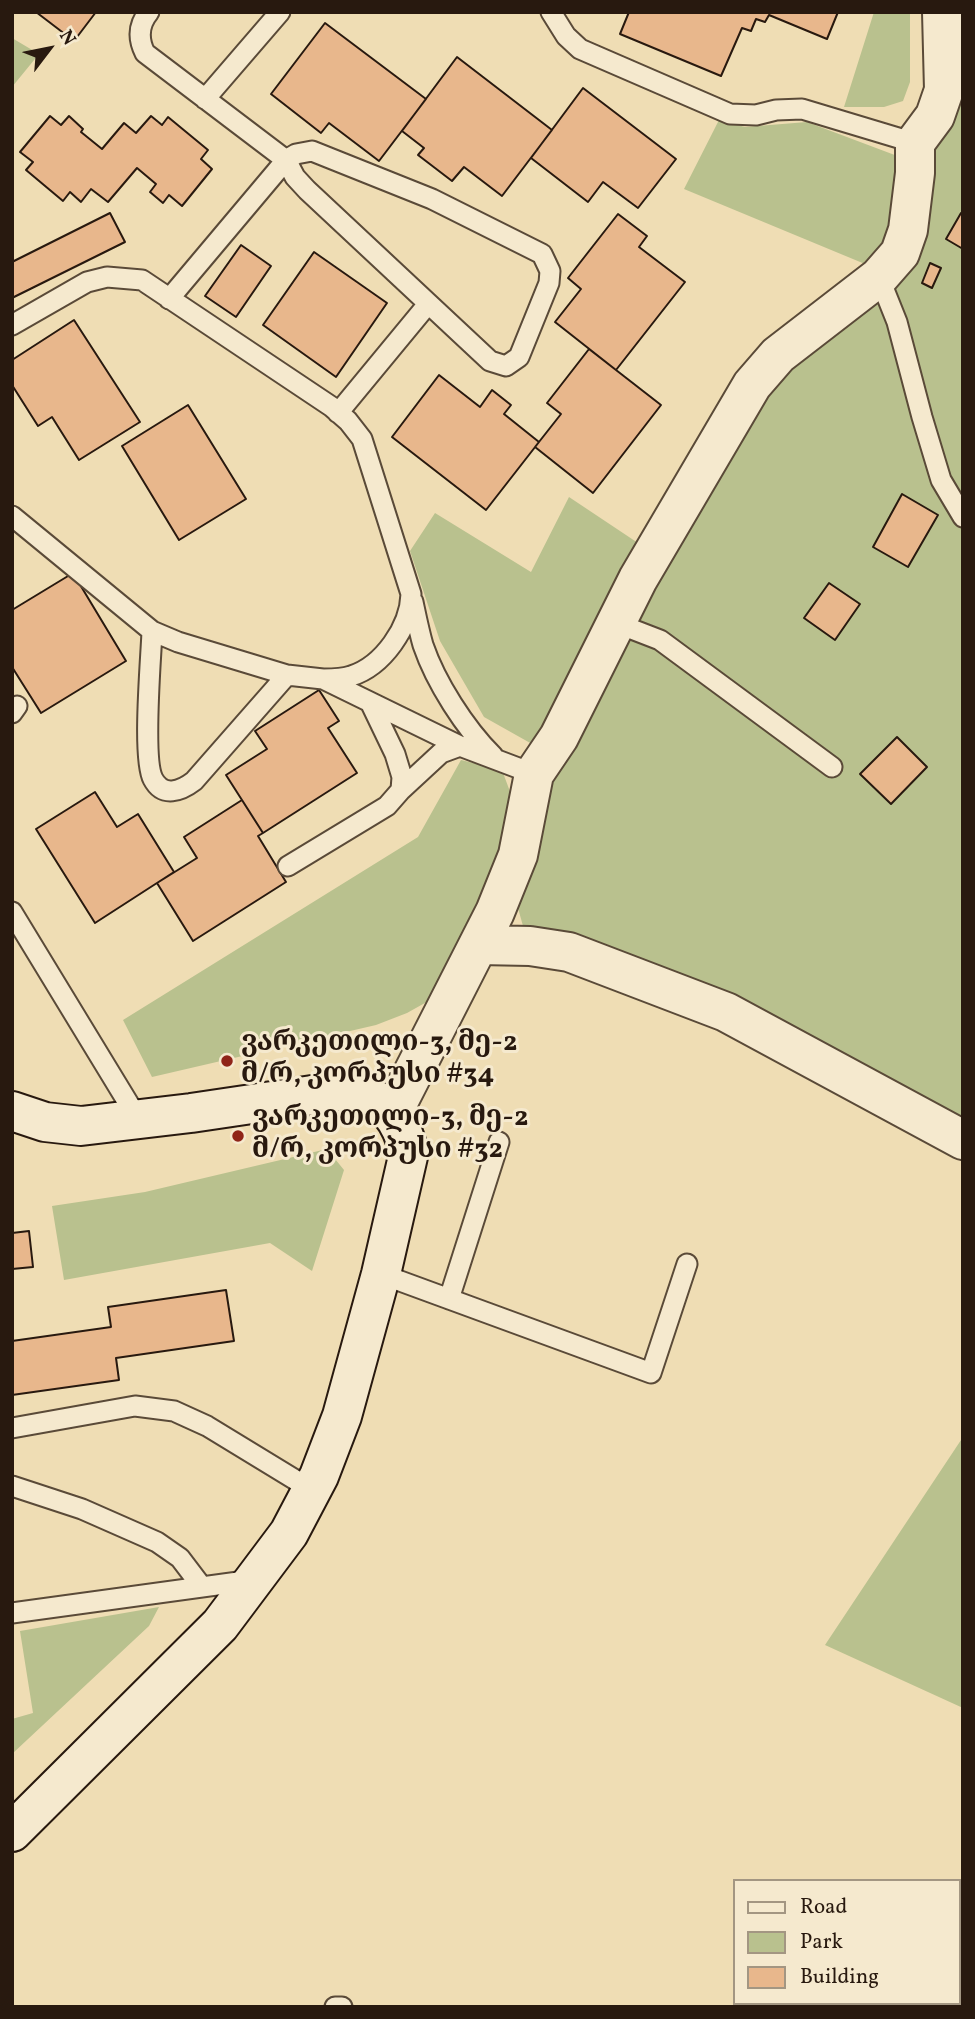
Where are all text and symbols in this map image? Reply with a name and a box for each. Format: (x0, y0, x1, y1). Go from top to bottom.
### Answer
north arrow (14, 14, 84, 84)
text: N (52, 25, 81, 51)
place label: ვარკეთილი-3, მე-2 მ/რ, კორპუსი #34 (241, 1028, 517, 1094)
marker: ვარკეთილი-3, მე-2 მ/რ, კორპუსი #34 (219, 1053, 235, 1069)
place label: ვარკეთილი-3, მე-2 მ/რ, კორპუსი #32 (252, 1103, 528, 1169)
marker: ვარკეთილი-3, მე-2 მ/რ, კორპუსი #32 (230, 1128, 246, 1144)
legend (734, 1879, 961, 2005)
text: Road (800, 1893, 847, 1922)
text: Park (800, 1928, 843, 1957)
text: Building (800, 1963, 879, 1992)

